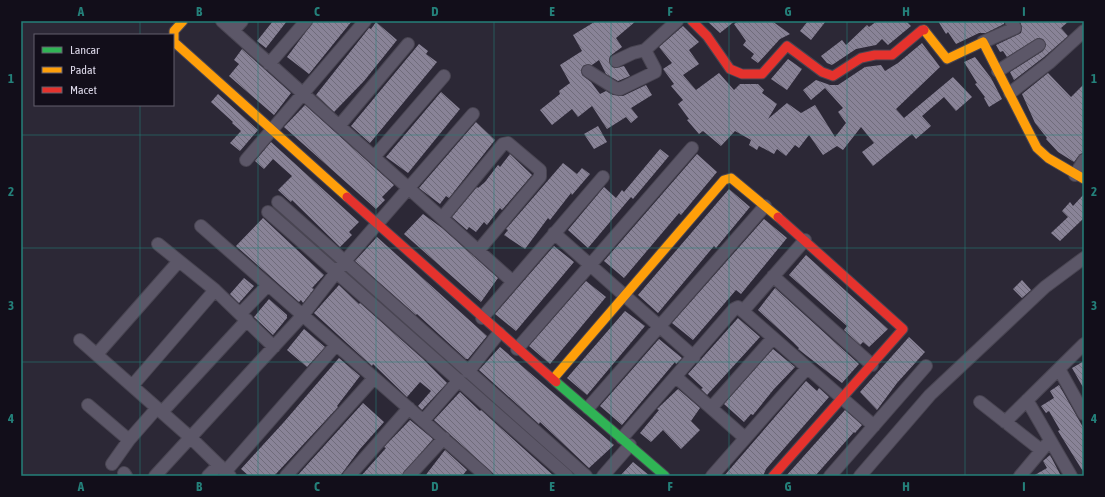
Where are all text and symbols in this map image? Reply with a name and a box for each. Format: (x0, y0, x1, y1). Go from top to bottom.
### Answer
text: A (77, 4, 85, 19)
text: B (196, 4, 203, 19)
text: C (314, 4, 320, 19)
text: D (431, 4, 439, 19)
text: E (549, 4, 555, 19)
text: F (667, 4, 673, 19)
text: G (785, 4, 792, 19)
text: H (902, 4, 910, 19)
text: I (1022, 4, 1026, 19)
legend (34, 34, 174, 106)
text: Lancar (70, 43, 100, 57)
text: Padat (70, 63, 96, 77)
text: 1 (8, 71, 14, 86)
text: 1 (1091, 71, 1097, 86)
text: Macet (70, 83, 98, 97)
text: 2 (8, 184, 14, 199)
text: 2 (1091, 184, 1097, 199)
text: 3 (8, 298, 14, 313)
text: 3 (1091, 298, 1097, 313)
text: 4 (7, 411, 14, 426)
text: 4 (1090, 411, 1097, 426)
text: A (77, 479, 85, 494)
text: B (196, 479, 203, 494)
text: C (314, 479, 320, 494)
text: D (431, 479, 439, 494)
text: E (549, 479, 555, 494)
text: F (667, 479, 673, 494)
text: G (785, 479, 792, 494)
text: H (902, 479, 910, 494)
text: I (1022, 479, 1026, 494)

